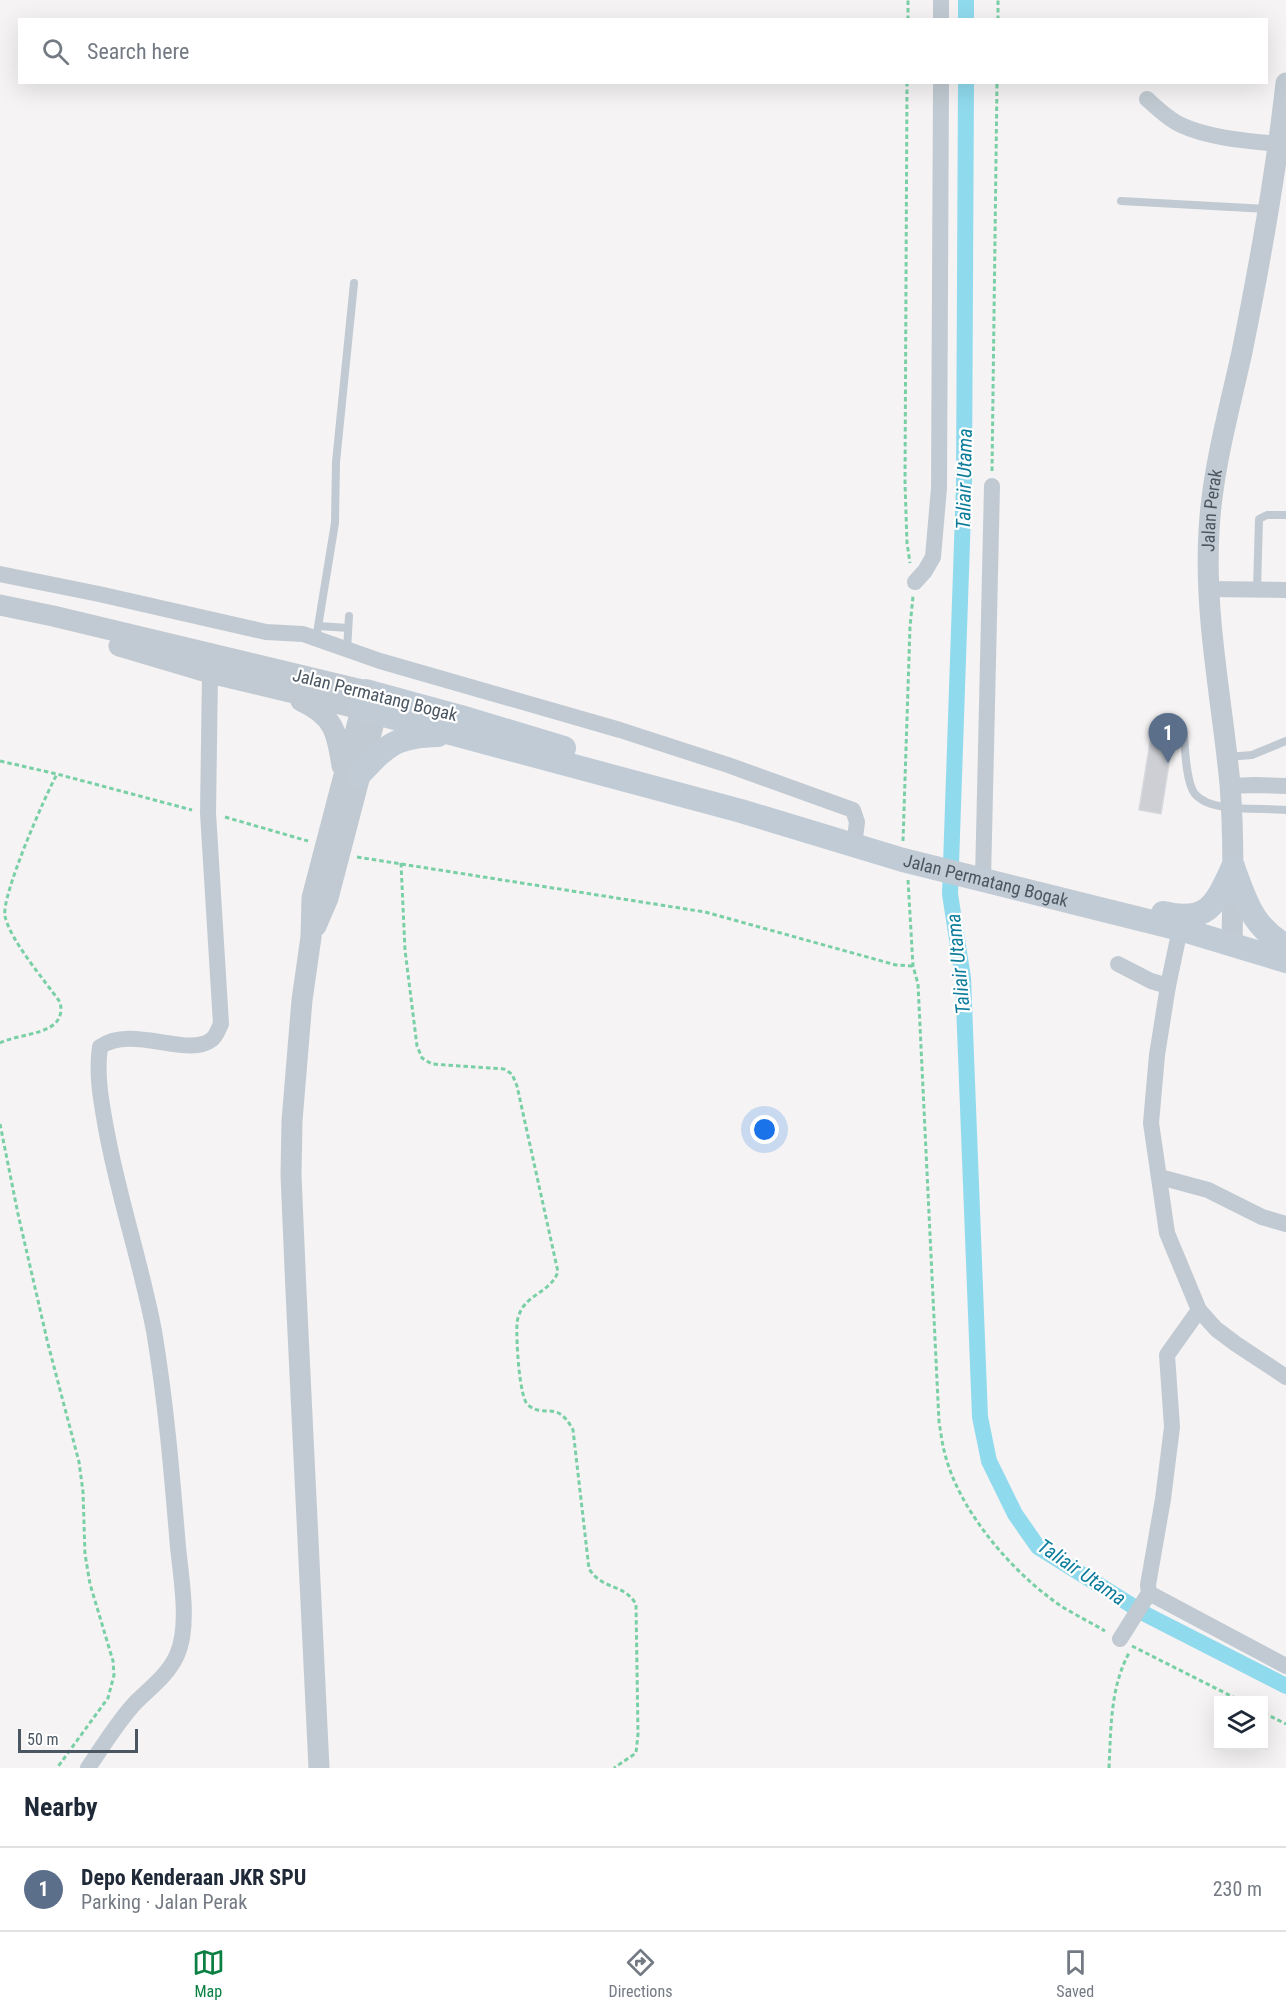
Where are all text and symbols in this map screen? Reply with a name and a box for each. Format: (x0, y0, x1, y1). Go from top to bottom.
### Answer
search box (18, 18, 1268, 84)
icon: search (39, 35, 72, 68)
text: Search here (87, 39, 189, 64)
water label: Taliair Utama (951, 428, 977, 530)
street label: Jalan Perak (1197, 467, 1226, 552)
street label: Jalan Permatang Bogak (291, 664, 460, 725)
pin: 1 (1148, 714, 1188, 763)
street label: Jalan Permatang Bogak (901, 850, 1071, 911)
water label: Taliair Utama (941, 912, 975, 1016)
your location (750, 1115, 779, 1144)
water label: Taliair Utama (1033, 1534, 1131, 1610)
map controls (1214, 1696, 1268, 1750)
button: layers (1214, 1696, 1268, 1750)
scale bar (18, 1726, 138, 1754)
text: 50 m (27, 1730, 59, 1749)
text: Nearby (24, 1792, 98, 1822)
text: Depo Kenderaan JKR SPU (81, 1865, 306, 1890)
text: 1 (38, 1877, 49, 1901)
text: 230 m (1213, 1877, 1262, 1901)
text: Parking · Jalan Perak (81, 1890, 247, 1914)
tab: Map (192, 1946, 225, 2001)
tab: Directions (609, 1946, 672, 2001)
tab: Saved (1056, 1946, 1094, 2001)

